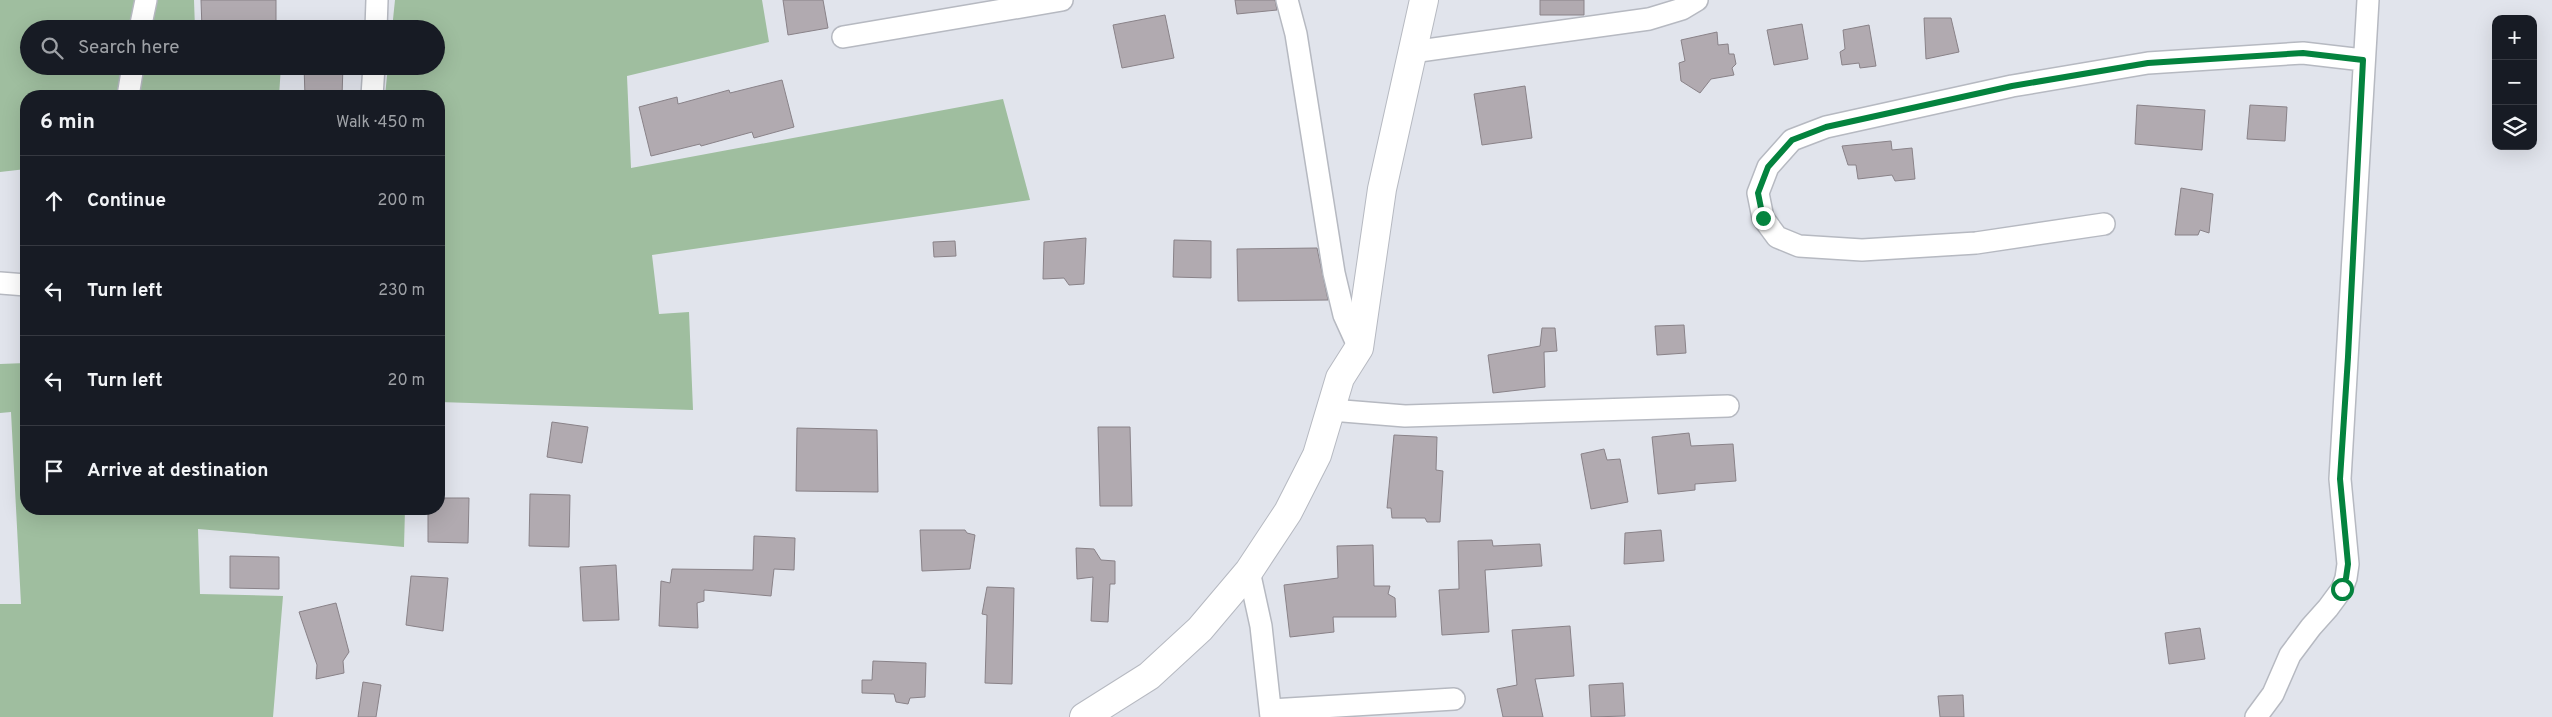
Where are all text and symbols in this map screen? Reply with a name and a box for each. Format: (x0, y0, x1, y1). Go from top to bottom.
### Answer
map controls (2492, 15, 2537, 150)
button: + (2492, 15, 2537, 60)
search box (20, 20, 445, 75)
icon: search (38, 34, 66, 62)
text: Search here (78, 36, 180, 60)
button: − (2492, 60, 2537, 105)
button: layers (2492, 105, 2537, 150)
text: 6 min (40, 109, 95, 136)
text: Walk · 450 m (336, 113, 425, 133)
icon: ahead (40, 187, 68, 215)
text: Continue (87, 189, 166, 213)
text: 200 m (377, 191, 425, 211)
route end (1752, 207, 1775, 230)
icon: left (40, 277, 68, 305)
text: Turn left (87, 279, 163, 303)
text: 230 m (378, 281, 425, 301)
icon: left (40, 367, 68, 395)
text: Turn left (87, 369, 163, 393)
text: 20 m (388, 371, 425, 391)
icon: arrive (40, 457, 68, 485)
text: Arrive at destination (87, 459, 268, 483)
route start (2331, 578, 2354, 601)

